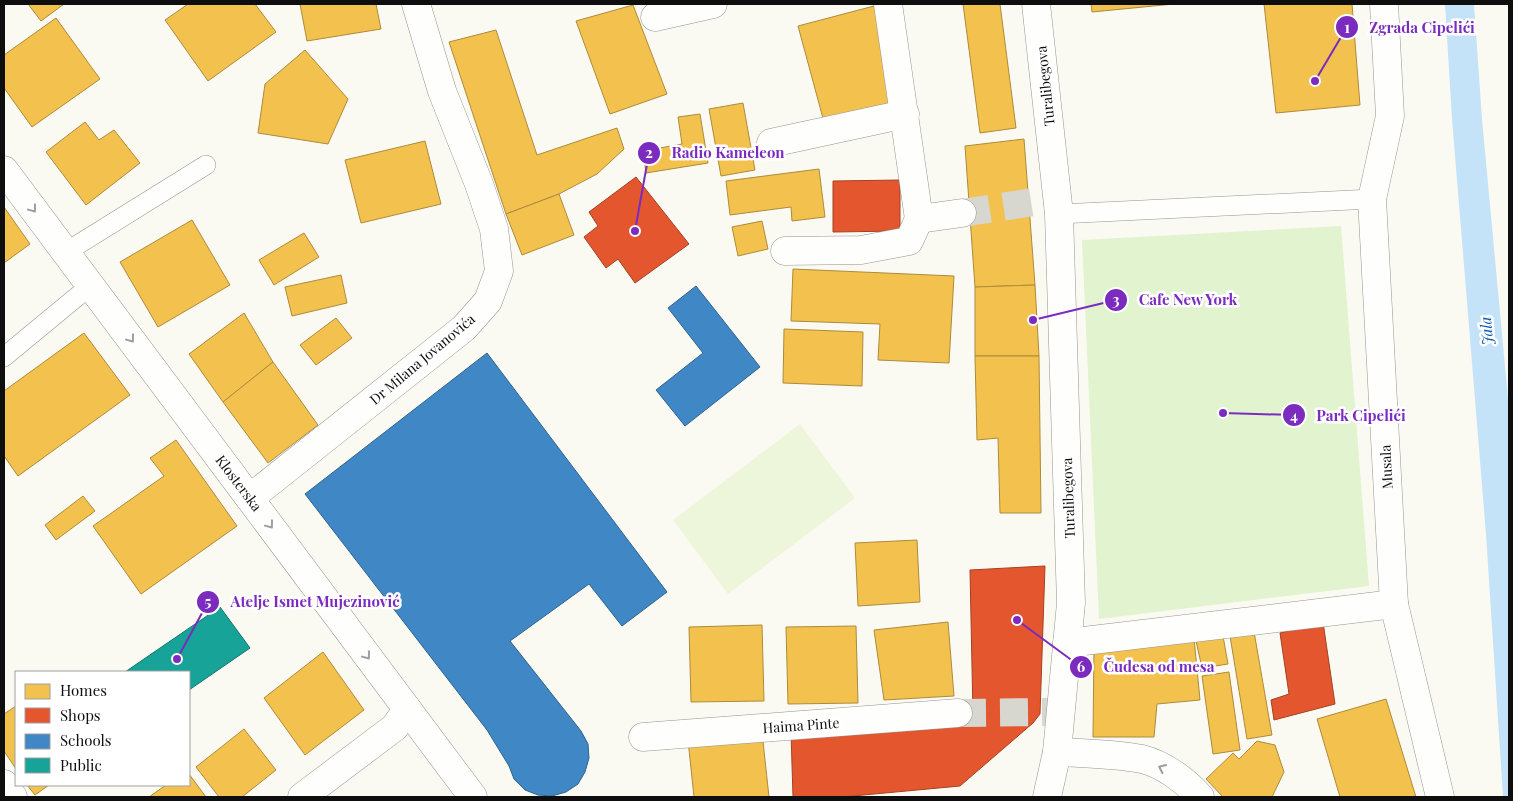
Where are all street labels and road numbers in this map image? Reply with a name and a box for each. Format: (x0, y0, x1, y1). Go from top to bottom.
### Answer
street label: Turalibegova (1031, 45, 1059, 127)
street label: Dr Milana Jovanovića (365, 309, 479, 409)
street label: Musala (1375, 444, 1397, 490)
street label: Klosterska (212, 451, 266, 515)
street label: Turalibegova (1057, 457, 1079, 539)
street label: Haima Pinte (762, 713, 840, 737)

